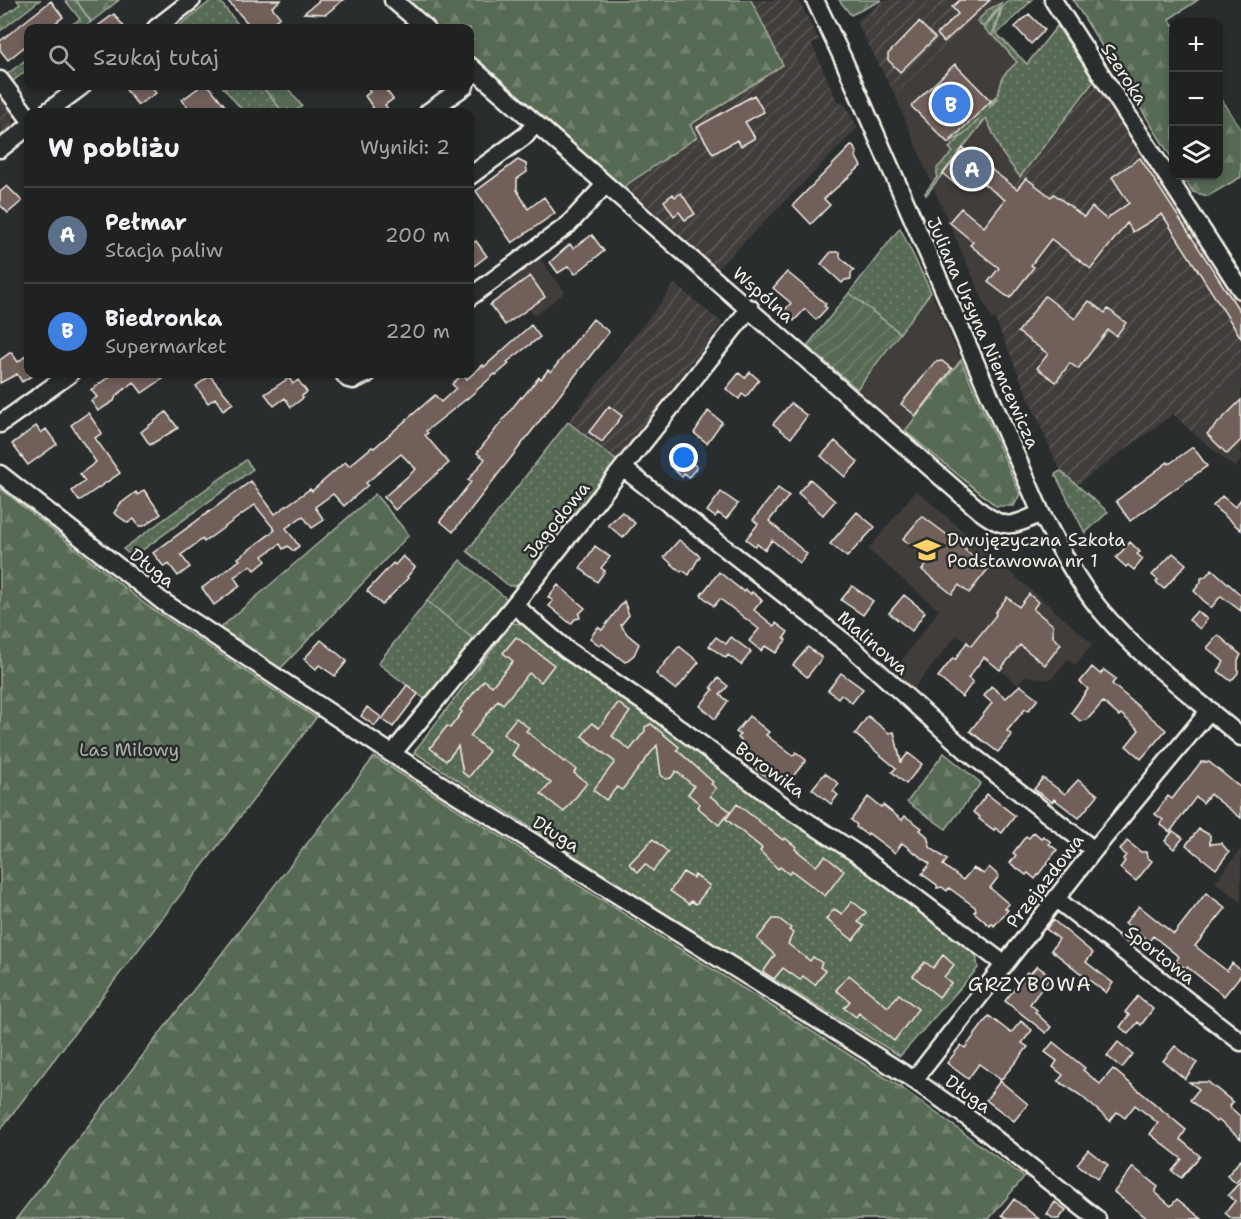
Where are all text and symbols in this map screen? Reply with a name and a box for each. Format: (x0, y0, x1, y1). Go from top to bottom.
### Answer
map controls (1169, 18, 1223, 180)
button: + (1169, 18, 1223, 72)
search box (24, 24, 474, 90)
street label: Szeroka (1095, 38, 1153, 110)
icon: search (45, 41, 78, 74)
text: Szukaj tutaj (93, 43, 219, 72)
button: − (1169, 72, 1223, 126)
pin: B (932, 82, 970, 126)
button: layers (1169, 126, 1223, 180)
text: W pobliżu (48, 130, 180, 165)
text: Wyniki: 2 (360, 134, 450, 160)
pin: A (952, 146, 992, 192)
text: Pełmar (105, 208, 187, 237)
street label: Juliana Ursyna Niemcewicza (921, 214, 1045, 452)
text: A (60, 222, 75, 248)
text: 200 m (385, 222, 450, 248)
text: Stacja paliw (105, 237, 223, 263)
street label: Wspólna (727, 262, 799, 328)
text: Biedronka (105, 304, 222, 333)
text: B (61, 318, 74, 344)
text: 220 m (386, 318, 450, 344)
text: Supermarket (105, 333, 227, 359)
your location (669, 443, 698, 472)
street label: Jagodowa (519, 477, 595, 563)
place label: Dwujęzyczna Szkoła Podstawowa nr 1 (947, 528, 1126, 573)
school or university icon: Dwujęzyczna Szkoła Podstawowa nr 1 (912, 535, 942, 565)
street label: Długa (124, 543, 180, 593)
street label: Malinowa (832, 606, 914, 680)
street label: Borowika (730, 737, 810, 803)
park label: Las Milowy (79, 738, 179, 762)
street label: Długa (528, 810, 584, 858)
street label: Przejazdowa (1001, 829, 1089, 933)
street label: Sportowa (1120, 920, 1200, 990)
district label: GRZYBOWA (968, 971, 1092, 997)
street label: Długa (940, 1069, 996, 1119)

